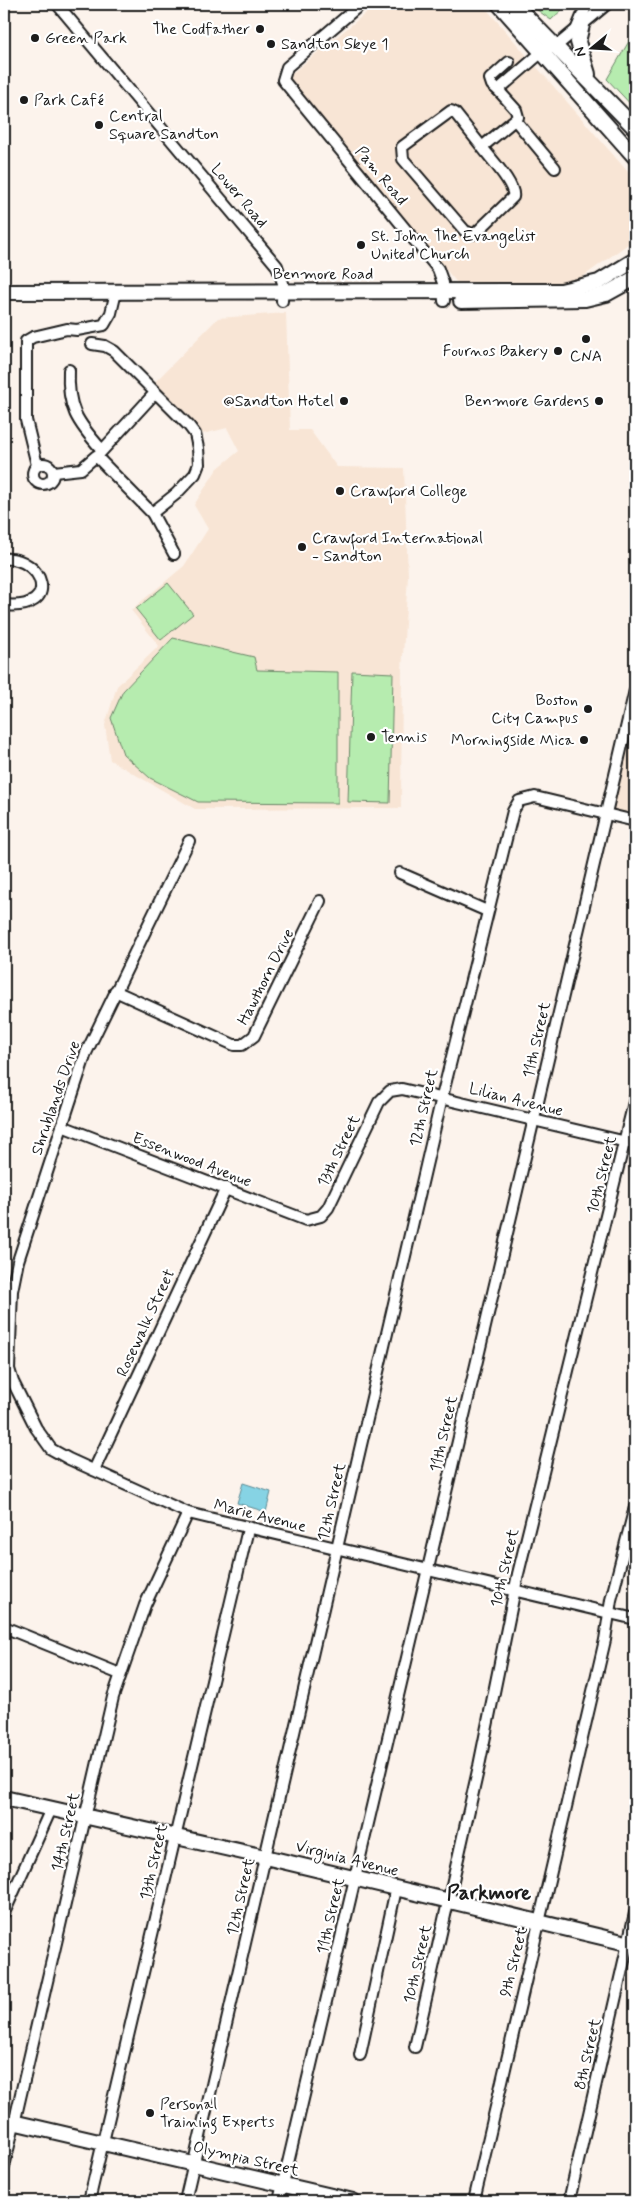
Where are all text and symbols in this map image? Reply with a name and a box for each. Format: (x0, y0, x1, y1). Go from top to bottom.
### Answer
place label: The Codfather (153, 19, 250, 40)
north arrow (566, 22, 616, 72)
marker: The Codfather (254, 23, 266, 35)
place label: Green Park (45, 28, 127, 49)
marker: Green Park (29, 32, 41, 44)
place label: Sandton Skye 1 (281, 34, 388, 55)
marker: Sandton Skye 1 (265, 38, 277, 50)
text: N (571, 44, 591, 59)
place label: Park Café (34, 90, 104, 111)
marker: Park Café (18, 94, 30, 106)
place label: Central Square Sandton (109, 106, 219, 145)
marker: Central Square Sandton (93, 119, 105, 131)
street label: Pam Road (350, 142, 412, 210)
street label: Lower Road (206, 159, 272, 233)
place label: St. John The Evangelist United Church (371, 226, 536, 265)
marker: St. John The Evangelist United Church (355, 239, 367, 251)
street label: Benmore Road (273, 264, 373, 285)
marker: CNA (580, 333, 592, 345)
place label: Fournos Bakery (443, 341, 548, 362)
marker: Fournos Bakery (552, 345, 564, 357)
place label: CNA (570, 346, 602, 367)
place label: @Sandton Hotel (223, 391, 334, 412)
place label: Benmore Gardens (465, 391, 589, 412)
marker: @Sandton Hotel (338, 395, 350, 407)
marker: Benmore Gardens (593, 395, 605, 407)
place label: Crawford College (350, 481, 468, 504)
marker: Crawford College (334, 485, 346, 497)
place label: Crawford International - Sandton (312, 528, 483, 567)
marker: Crawford International - Sandton (296, 541, 308, 553)
place label: Boston City Campus (491, 690, 578, 729)
marker: Boston City Campus (582, 703, 594, 715)
place label: Tennis (381, 727, 427, 748)
place label: Morningside Mica (451, 730, 574, 752)
marker: Tennis (365, 731, 377, 743)
marker: Morningside Mica (578, 734, 590, 746)
street label: Hawthorn Drive (233, 925, 299, 1029)
street label: 11th Street (518, 999, 556, 1080)
street label: Shrublands Drive (27, 1038, 85, 1158)
street label: 12th Street (405, 1066, 443, 1149)
street label: Lilian Avenue (467, 1078, 565, 1122)
street label: 13th Street (313, 1111, 366, 1190)
street label: Essenwood Avenue (129, 1128, 255, 1192)
street label: 10th Street (582, 1133, 622, 1216)
street label: Rosewalk Street (112, 1265, 180, 1380)
street label: 11th Street (425, 1393, 463, 1474)
street label: 12th Street (313, 1460, 351, 1543)
street label: Marie Avenue (212, 1494, 309, 1538)
street label: 10th Street (486, 1526, 524, 1609)
street label: 14th Street (47, 1790, 85, 1874)
street label: 13th Street (135, 1821, 173, 1902)
street label: Virginia Avenue (293, 1836, 401, 1883)
street label: 12th Street (222, 1855, 260, 1938)
street label: 11th Street (312, 1875, 350, 1956)
district label: Parkmore (447, 1879, 531, 1907)
street label: 10th Street (399, 1922, 437, 2005)
street label: 9th Street (495, 1924, 533, 1999)
street label: 8th Street (570, 2016, 607, 2092)
place label: Personal Training Experts (160, 2094, 275, 2134)
marker: Personal Training Experts (144, 2107, 156, 2119)
street label: Olympia Street (191, 2137, 302, 2182)

